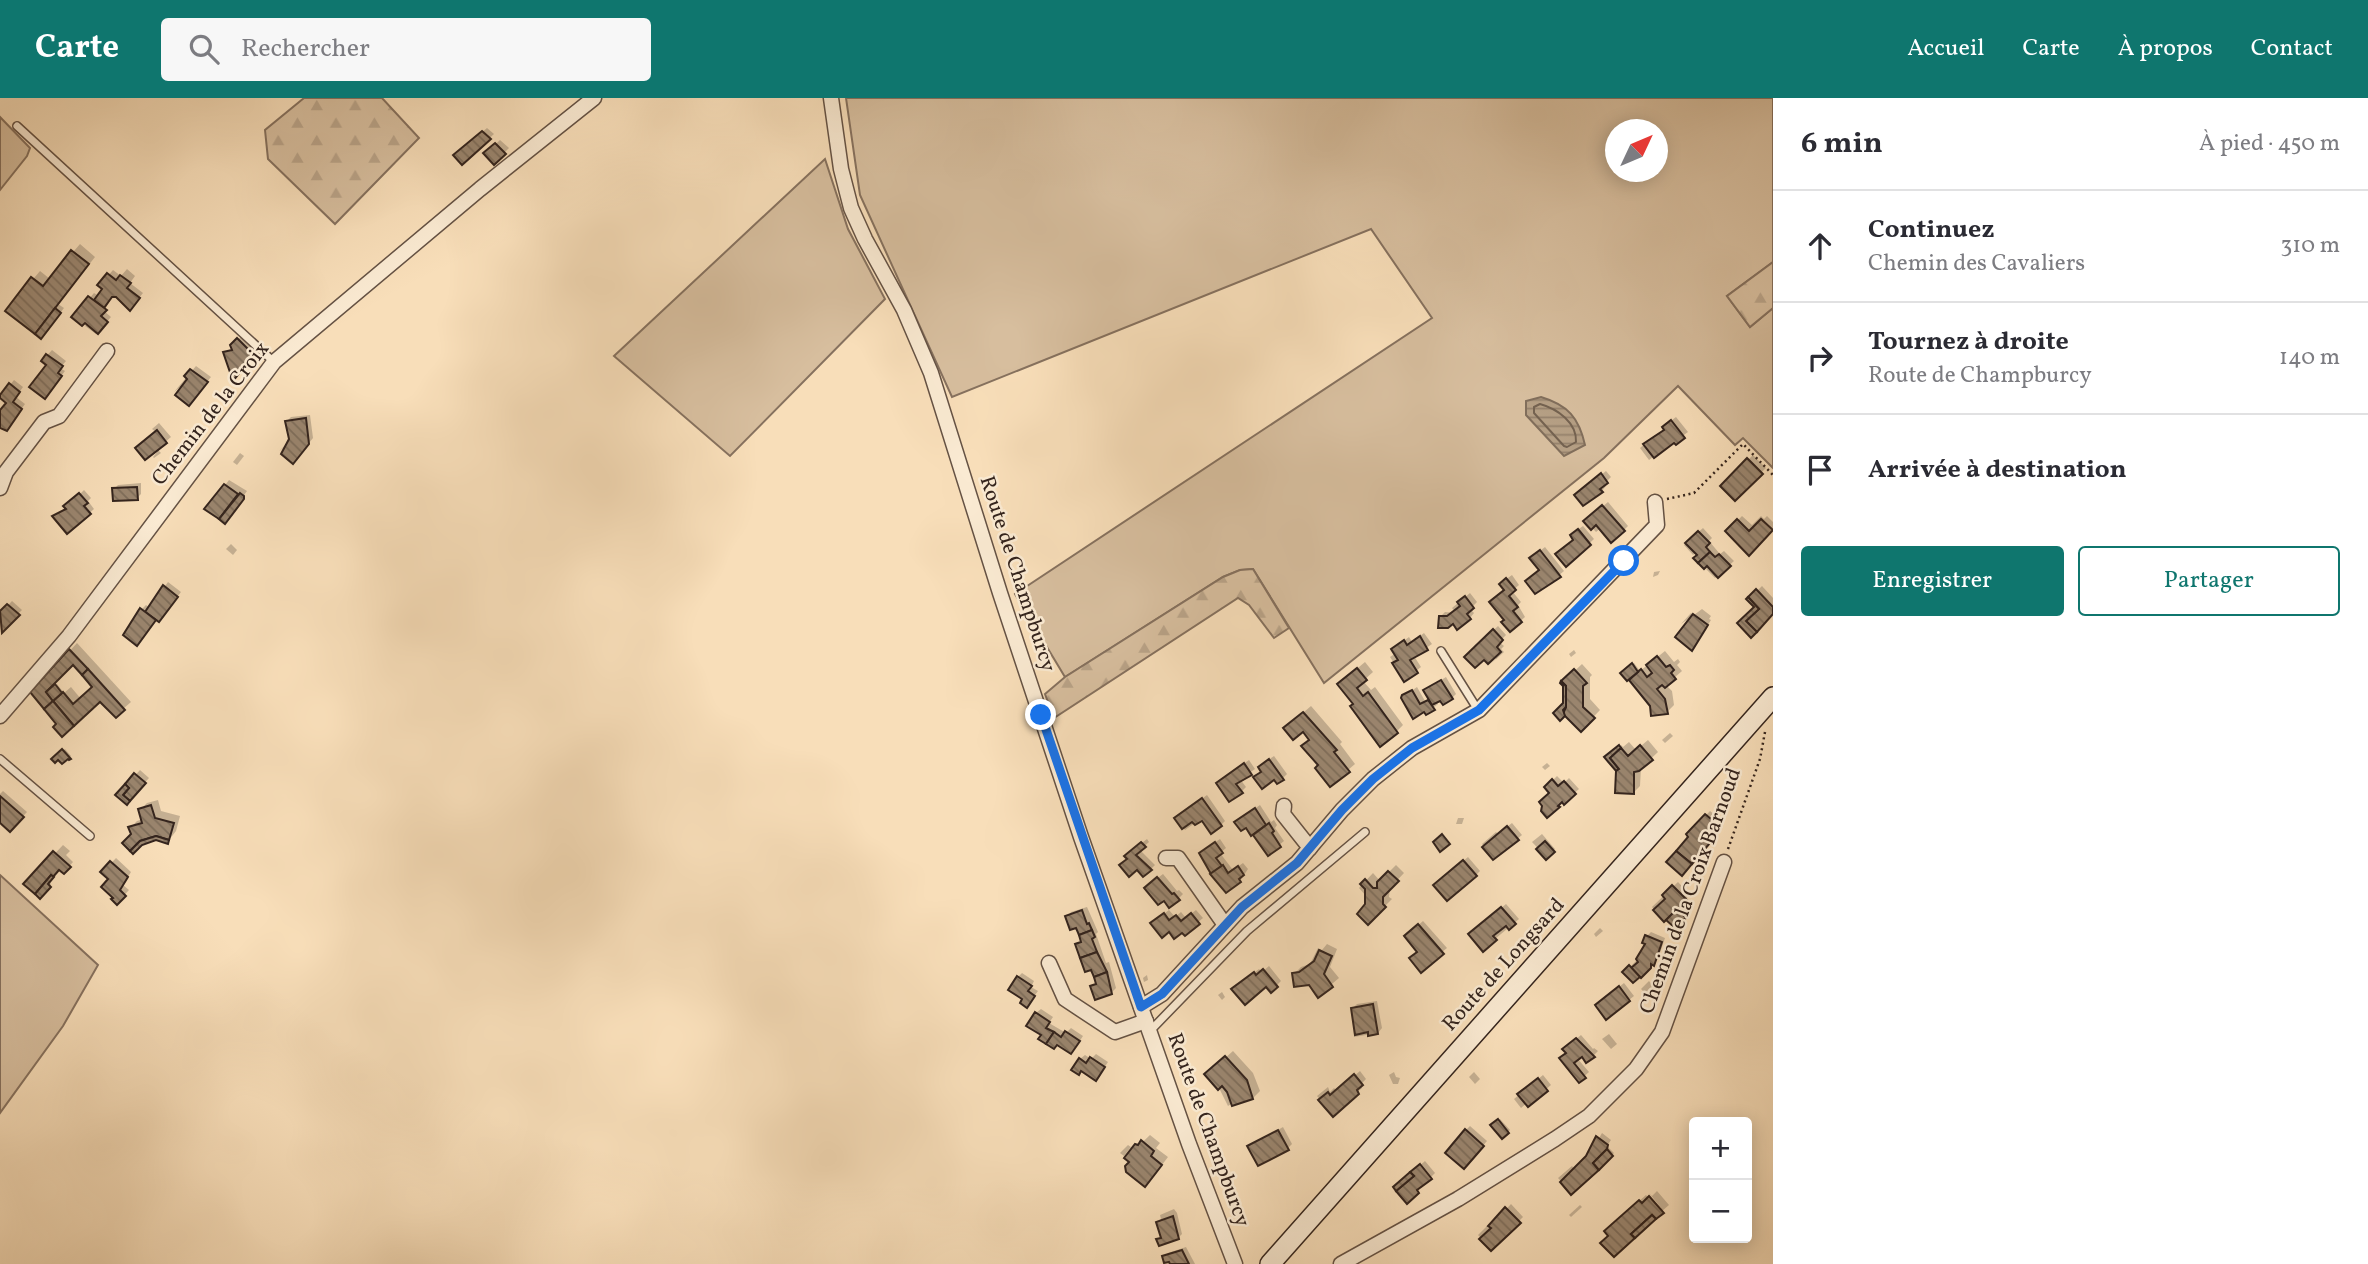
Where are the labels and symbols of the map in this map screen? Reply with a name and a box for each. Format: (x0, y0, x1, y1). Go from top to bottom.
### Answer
north arrow (1605, 119, 1668, 182)
street label: Chemin de la Croix (145, 336, 277, 492)
street label: Route de Champburcy (972, 472, 1063, 676)
route start (1608, 545, 1639, 576)
route end (1025, 699, 1056, 730)
street label: Chemin de la Croix Barnoud (1633, 764, 1749, 1018)
street label: Route de Longsard (1436, 892, 1572, 1038)
street label: Route de Champburcy (1159, 1029, 1257, 1232)

